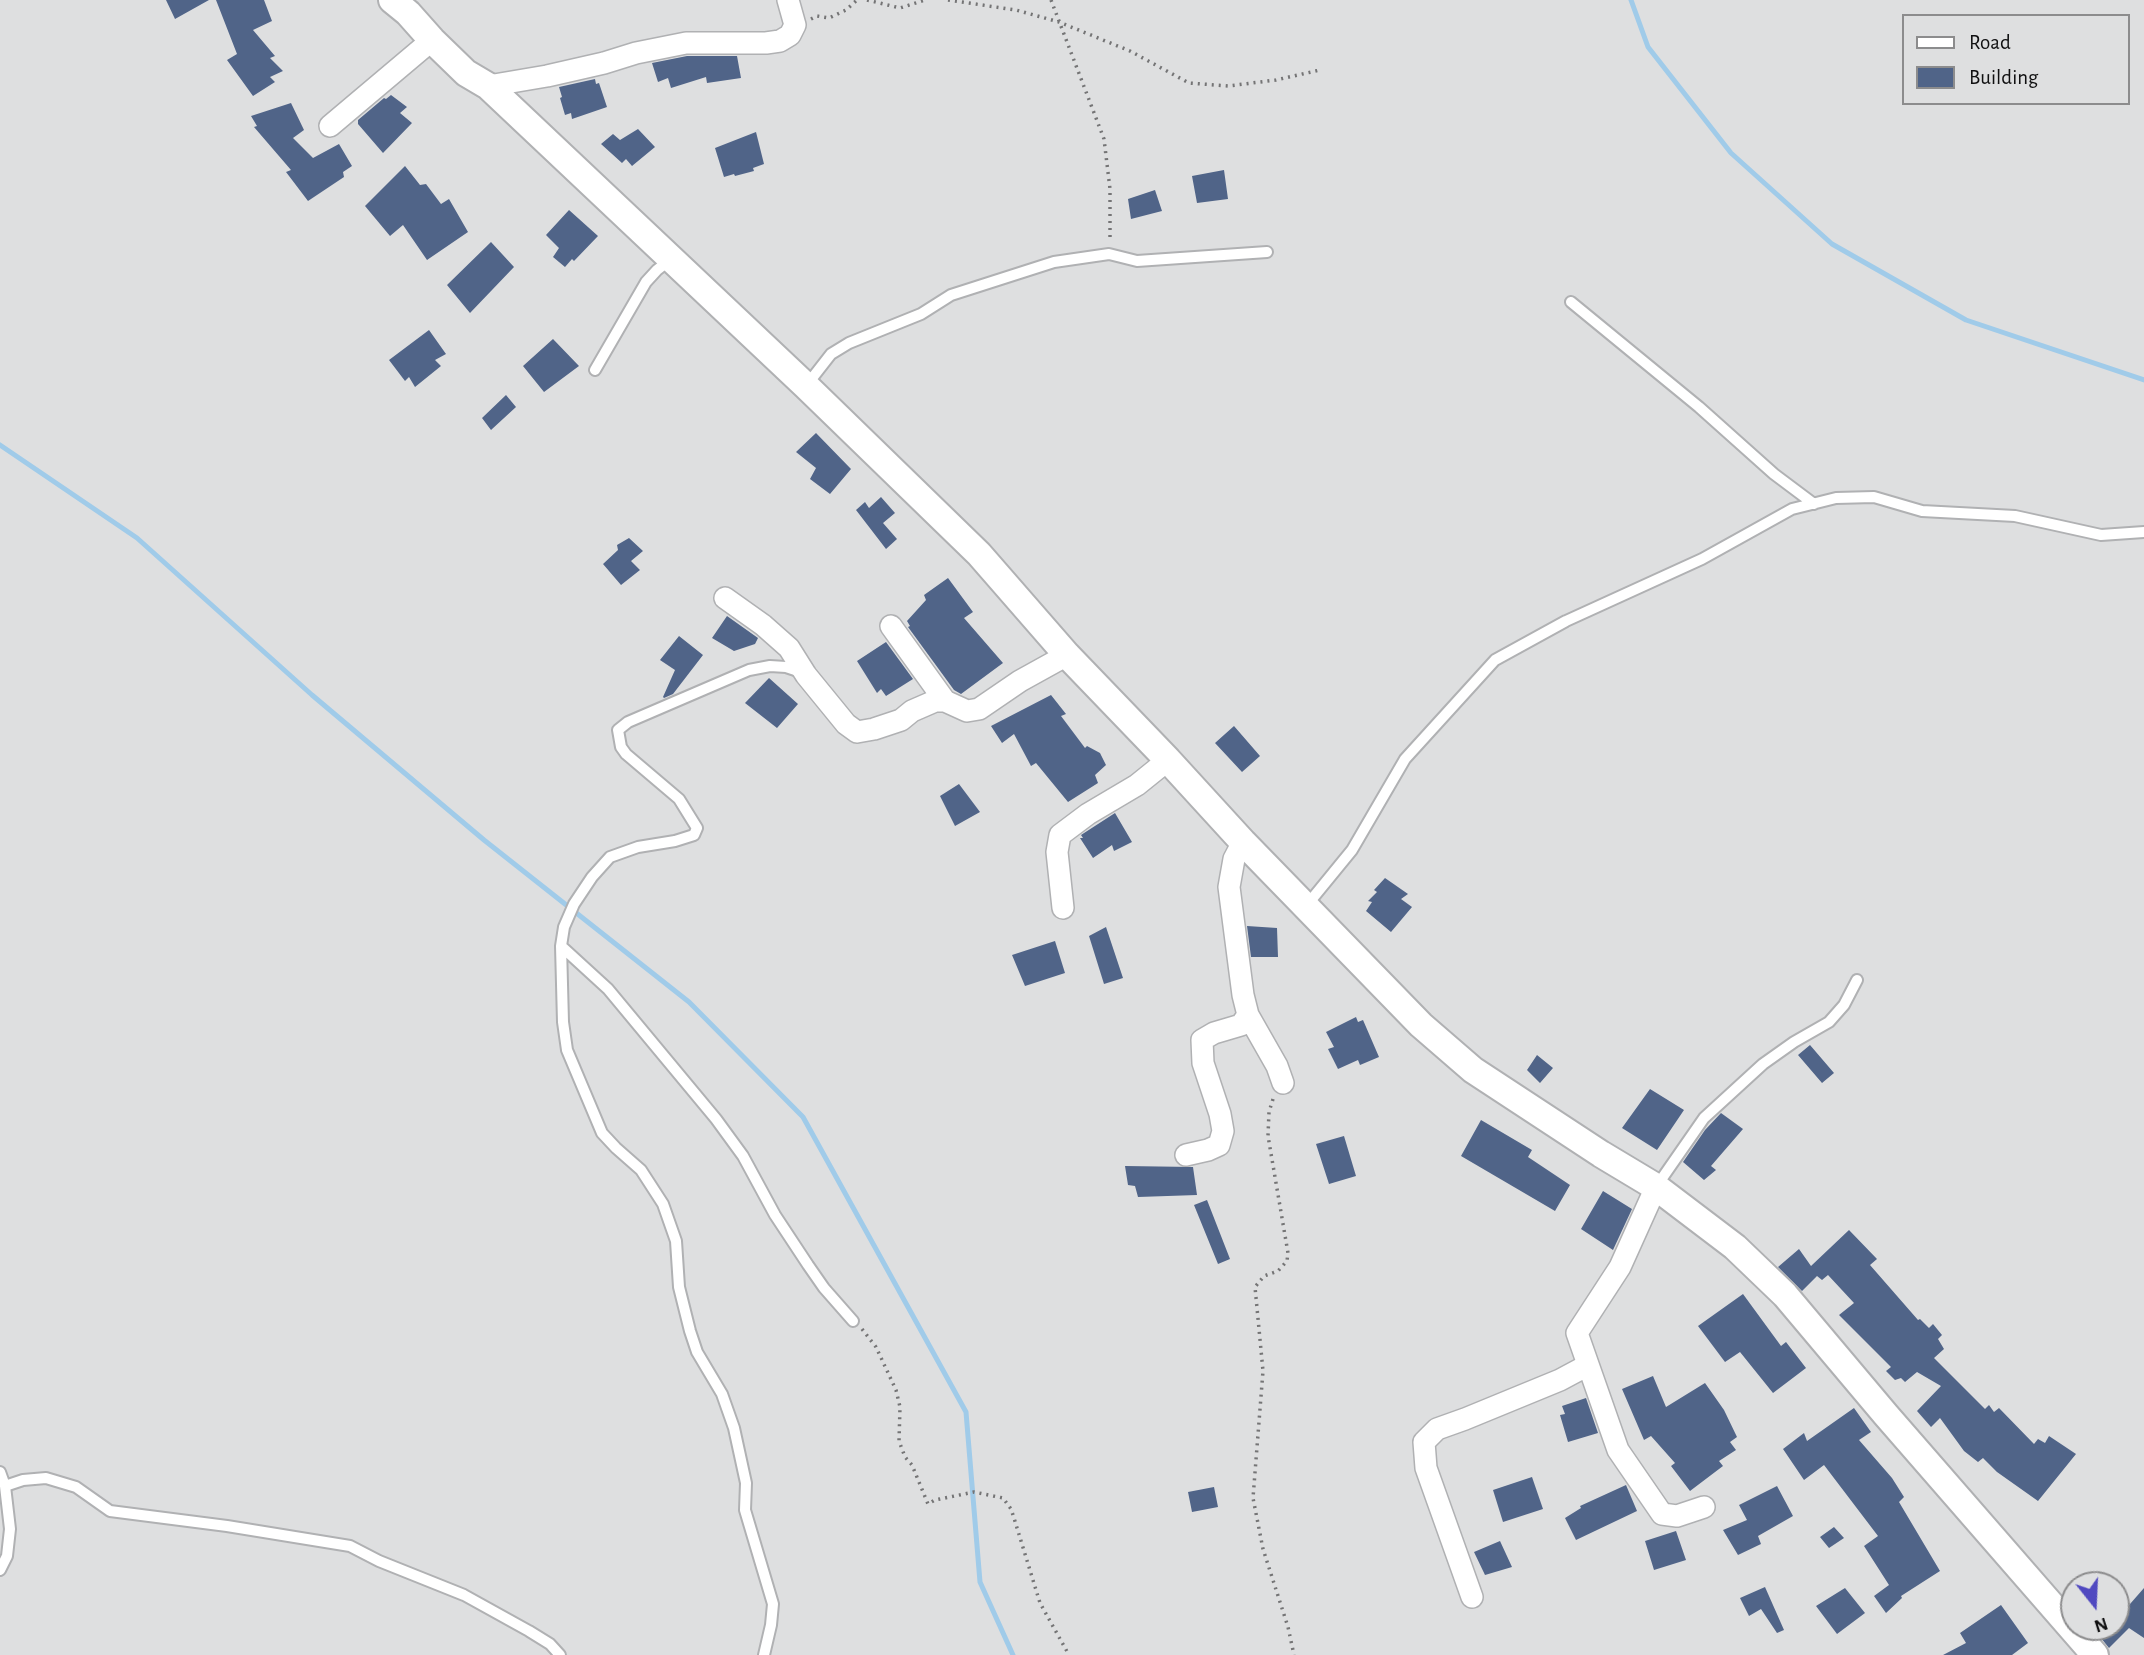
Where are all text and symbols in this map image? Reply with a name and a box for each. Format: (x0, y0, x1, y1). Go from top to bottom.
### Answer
legend (1902, 14, 2130, 105)
text: Road (1969, 32, 2011, 53)
text: Building (1969, 67, 2038, 88)
north arrow (2060, 1571, 2130, 1641)
text: N (2092, 1613, 2110, 1636)

